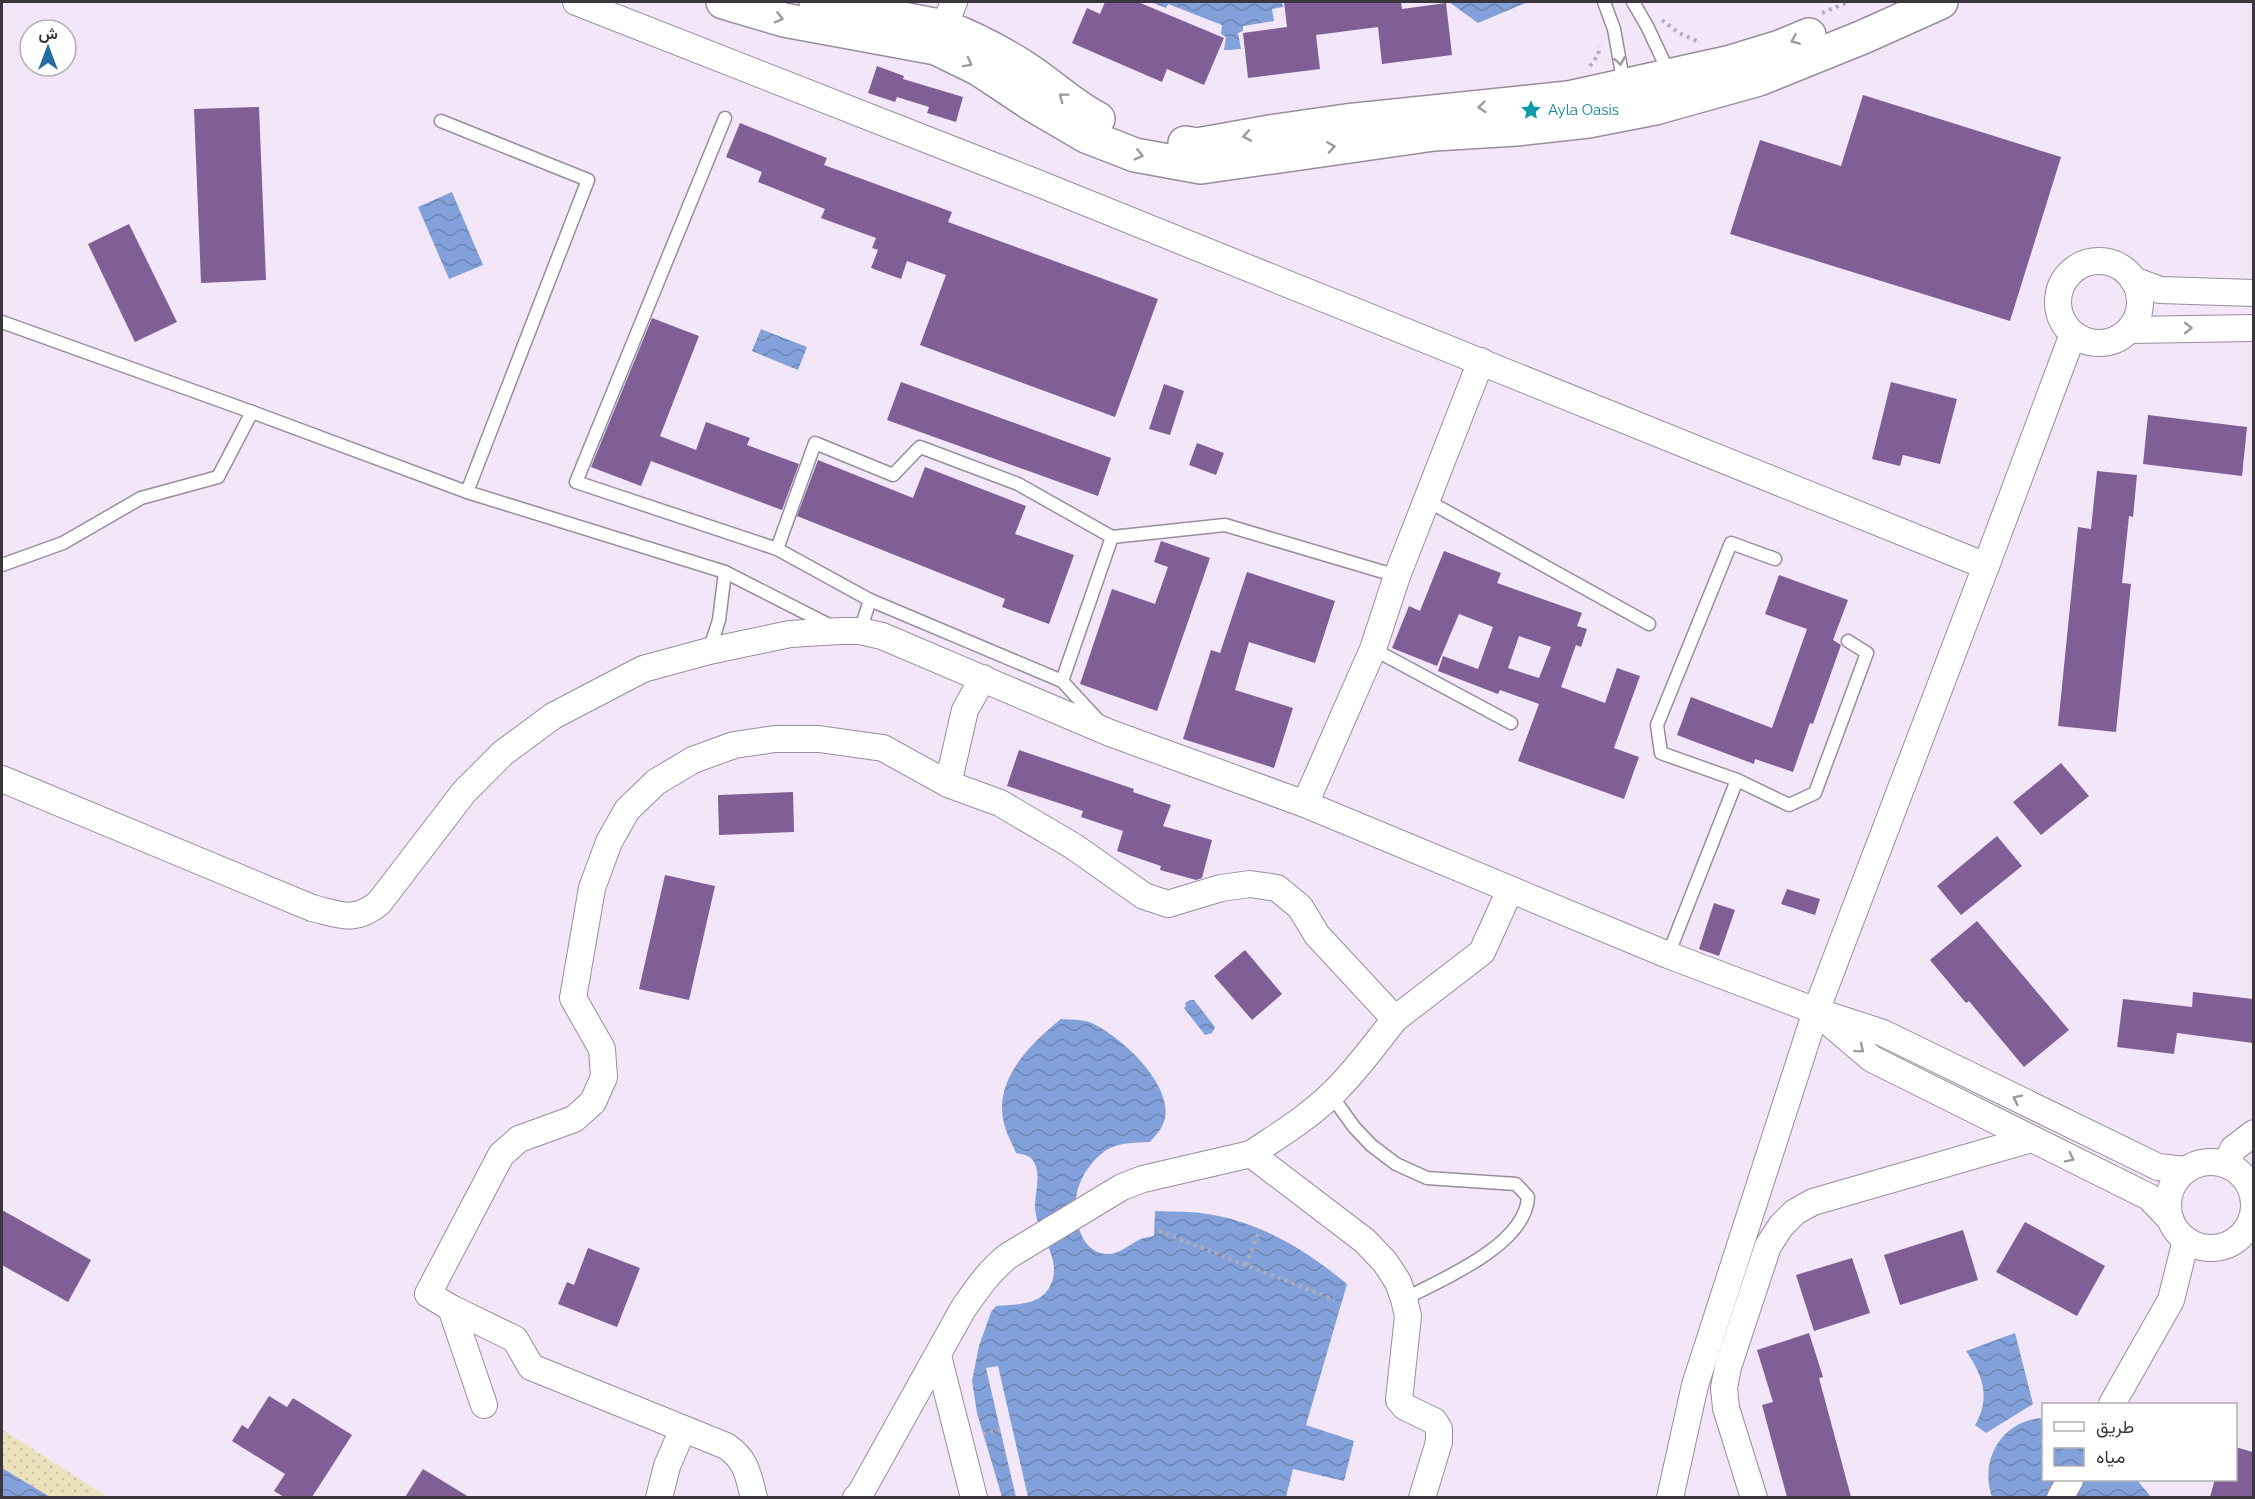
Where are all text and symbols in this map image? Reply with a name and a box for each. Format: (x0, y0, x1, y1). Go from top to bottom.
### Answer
one-way arrow (774, 11, 784, 24)
north arrow (18, 18, 78, 78)
text: ش (38, 24, 58, 43)
one-way arrow (1790, 33, 1801, 45)
one-way arrow (1613, 55, 1626, 65)
one-way arrow (962, 56, 972, 68)
one-way arrow (1059, 93, 1070, 104)
place icon: Ayla Oasis (1519, 98, 1543, 122)
one-way arrow (1478, 100, 1487, 113)
place label: Ayla Oasis (1548, 101, 1619, 119)
one-way arrow (1242, 129, 1252, 142)
one-way arrow (1326, 142, 1336, 154)
one-way arrow (1134, 148, 1144, 161)
one-way arrow (2184, 322, 2193, 334)
one-way arrow (1854, 1042, 1865, 1053)
one-way arrow (2013, 1094, 2024, 1106)
one-way arrow (2064, 1151, 2075, 1163)
legend (2042, 1403, 2237, 1481)
text: طريق (2096, 1416, 2134, 1438)
text: مياه (2096, 1446, 2125, 1467)

